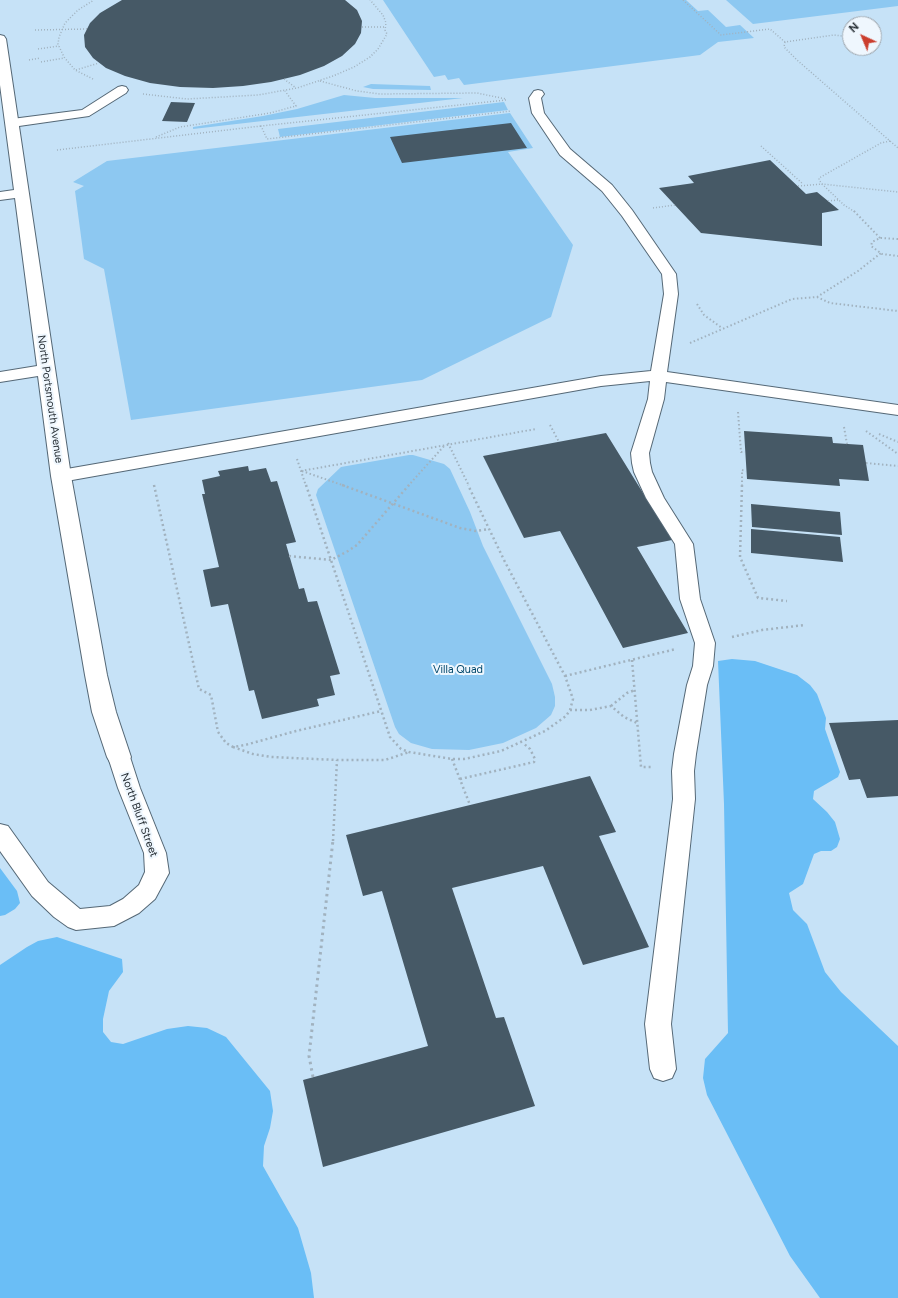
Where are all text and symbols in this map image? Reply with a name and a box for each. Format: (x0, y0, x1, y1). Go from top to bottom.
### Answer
north arrow (842, 16, 882, 56)
text: N (846, 20, 862, 35)
street label: North Portsmouth Avenue (34, 334, 66, 464)
park label: Villa Quad (433, 663, 483, 677)
street label: North Bluff Street (118, 771, 160, 859)

